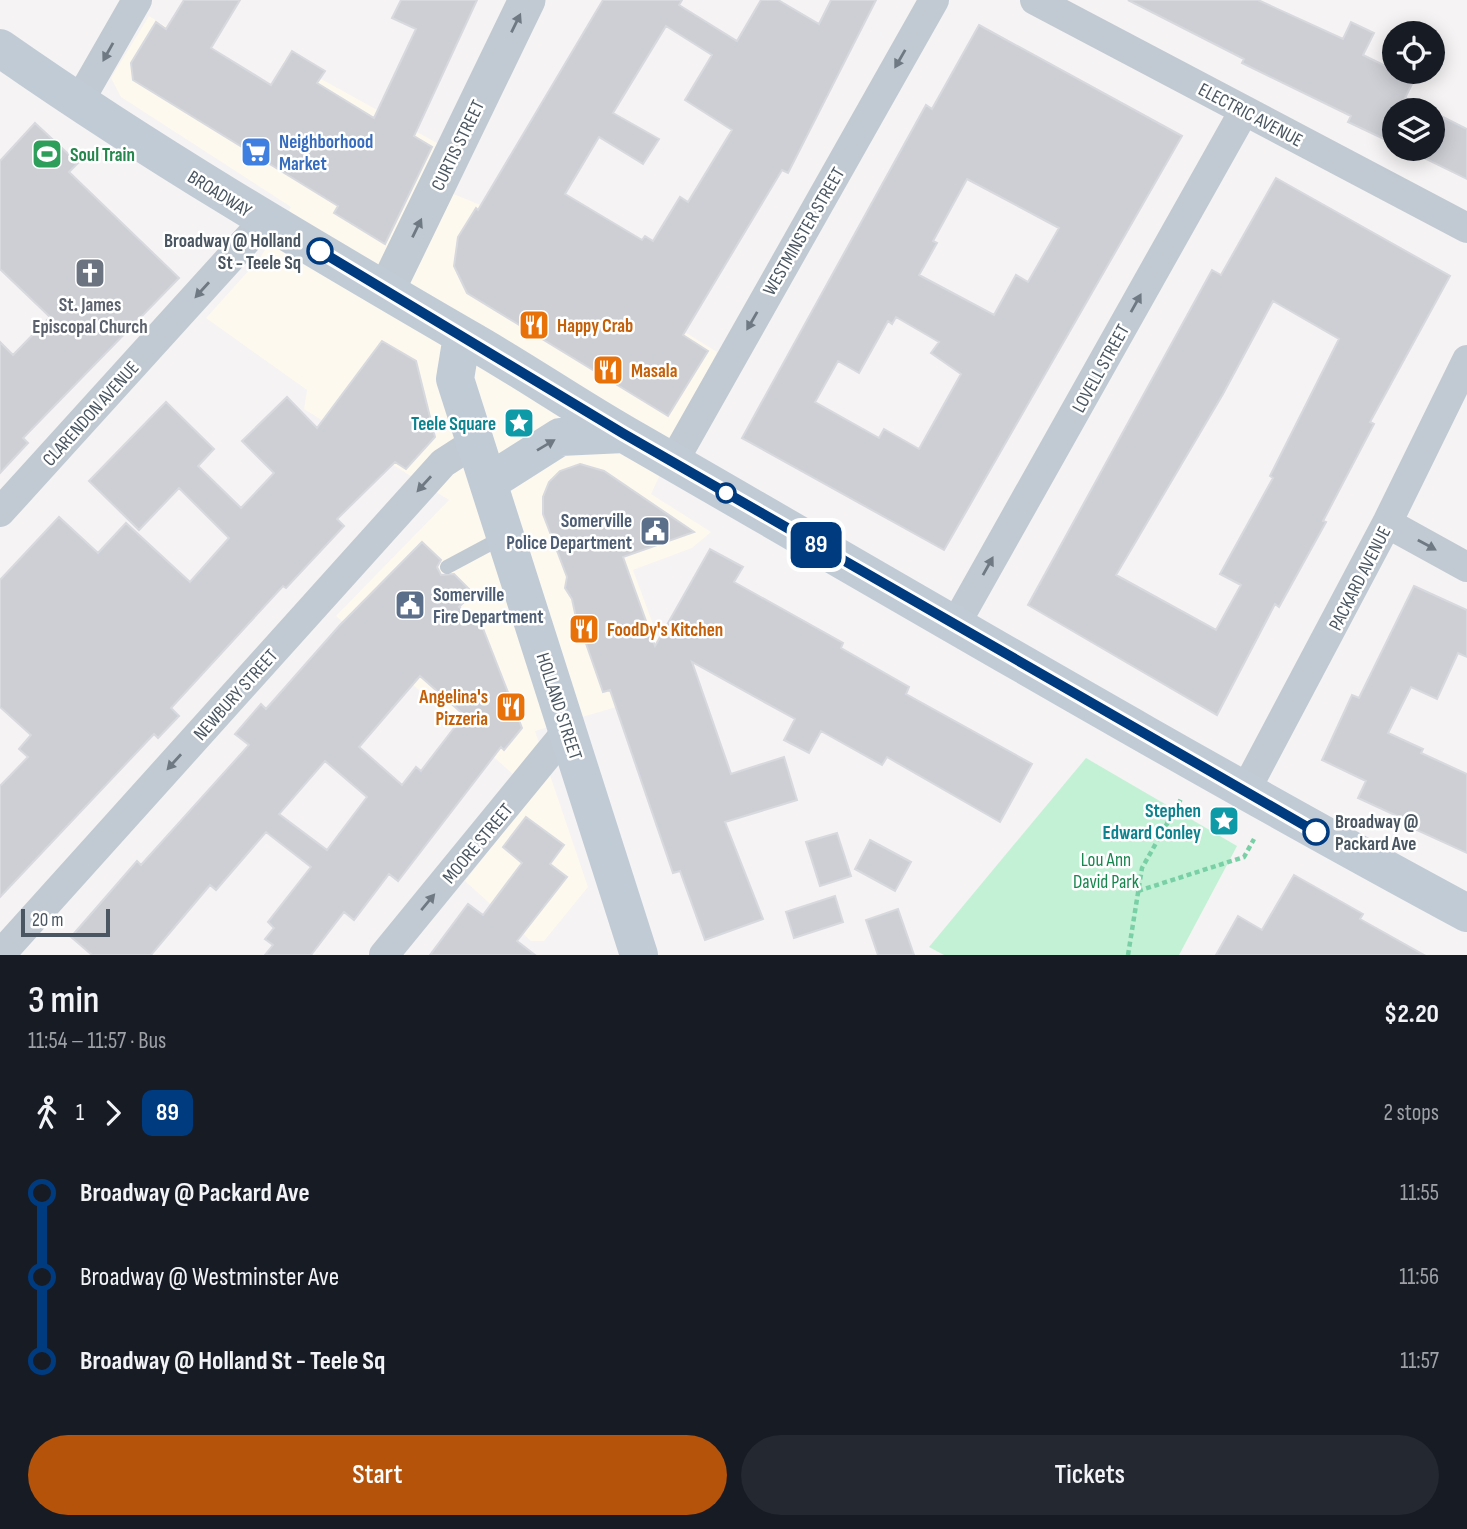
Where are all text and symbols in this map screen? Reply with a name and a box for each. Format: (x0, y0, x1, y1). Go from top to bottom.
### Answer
one-way arrow (510, 13, 522, 33)
map controls (1382, 21, 1445, 161)
button: locate (1382, 21, 1445, 84)
one-way arrow (102, 42, 114, 61)
one-way arrow (894, 50, 906, 69)
street label: ELECTRIC AVENUE (1194, 78, 1306, 152)
street label: CURTIS STREET (427, 96, 490, 195)
button: layers (1382, 98, 1445, 161)
place label: Neighborhood Market (279, 131, 373, 176)
supermarket icon: Neighborhood Market (239, 135, 273, 169)
sports icon: Soul Train (30, 137, 64, 171)
place label: Soul Train (70, 144, 135, 167)
street label: WESTMINSTER STREET (758, 163, 850, 300)
street label: BROADWAY (183, 166, 255, 223)
one-way arrow (411, 218, 422, 238)
place label: Broadway @ Holland St - Teele Sq (164, 230, 301, 275)
marker: Broadway @ Holland St - Teele Sq (307, 238, 333, 264)
church icon: St. James Episcopal Church (73, 256, 107, 290)
one-way arrow (195, 281, 210, 298)
place label: St. James Episcopal Church (32, 294, 148, 339)
one-way arrow (1130, 294, 1142, 313)
restaurant icon: Happy Crab (517, 308, 551, 342)
one-way arrow (746, 312, 758, 331)
place label: Happy Crab (557, 315, 633, 338)
street label: LOVELL STREET (1068, 320, 1135, 417)
restaurant icon: Masala (591, 353, 625, 387)
street label: CLARENDON AVENUE (38, 357, 144, 471)
place label: Masala (631, 360, 678, 383)
place icon: Teele Square (502, 406, 536, 440)
place label: Teele Square (411, 413, 496, 436)
one-way arrow (536, 439, 555, 452)
one-way arrow (416, 475, 432, 493)
unlabelled marker (716, 483, 736, 503)
place label: Somerville Police Department (506, 510, 632, 555)
public building icon: Somerville Police Department (638, 514, 672, 548)
line badge: 89 (784, 522, 848, 568)
street label: PACKARD AVENUE (1324, 523, 1396, 635)
text: 89 (805, 530, 827, 559)
one-way arrow (1417, 539, 1437, 551)
one-way arrow (982, 556, 994, 575)
place label: Somerville Fire Department (433, 584, 543, 629)
public building icon: Somerville Fire Department (393, 588, 427, 622)
restaurant icon: FoodDy's Kitchen (567, 612, 601, 646)
place label: FoodDy's Kitchen (607, 619, 723, 642)
street label: NEWBURY STREET (189, 644, 283, 745)
street label: HOLLAND STREET (530, 650, 587, 763)
place label: Angelina's Pizzeria (418, 686, 488, 731)
restaurant icon: Angelina's Pizzeria (494, 690, 528, 724)
one-way arrow (166, 753, 182, 770)
street label: MOORE STREET (438, 799, 518, 889)
place label: Stephen Edward Conley (1103, 800, 1201, 845)
place icon: Stephen Edward Conley (1207, 804, 1241, 838)
place label: Broadway @ Packard Ave (1335, 811, 1418, 856)
marker: Broadway @ Packard Ave (1303, 819, 1329, 845)
park label: Lou Ann David Park (1073, 849, 1140, 894)
one-way arrow (420, 894, 435, 911)
scale bar (21, 906, 110, 938)
text: 20 m (32, 909, 64, 932)
text: 3 min (28, 978, 99, 1023)
text: $2.20 (1384, 999, 1439, 1030)
text: 11:54 – 11:57 · Bus (28, 1027, 166, 1055)
icon: walk (28, 1094, 66, 1132)
icon: forward (94, 1094, 132, 1132)
text: 89 (156, 1098, 179, 1127)
text: 1 (76, 1099, 84, 1127)
text: 2 stops (1383, 1099, 1439, 1127)
text: Broadway @ Packard Ave (80, 1178, 310, 1209)
text: 11:55 (1400, 1179, 1439, 1207)
text: Broadway @ Westminster Ave (80, 1262, 339, 1293)
text: 11:56 (1399, 1263, 1439, 1291)
text: Broadway @ Holland St - Teele Sq (80, 1346, 385, 1377)
text: 11:57 (1400, 1347, 1439, 1375)
button: Start (28, 1435, 727, 1515)
button: Tickets (741, 1435, 1439, 1515)

